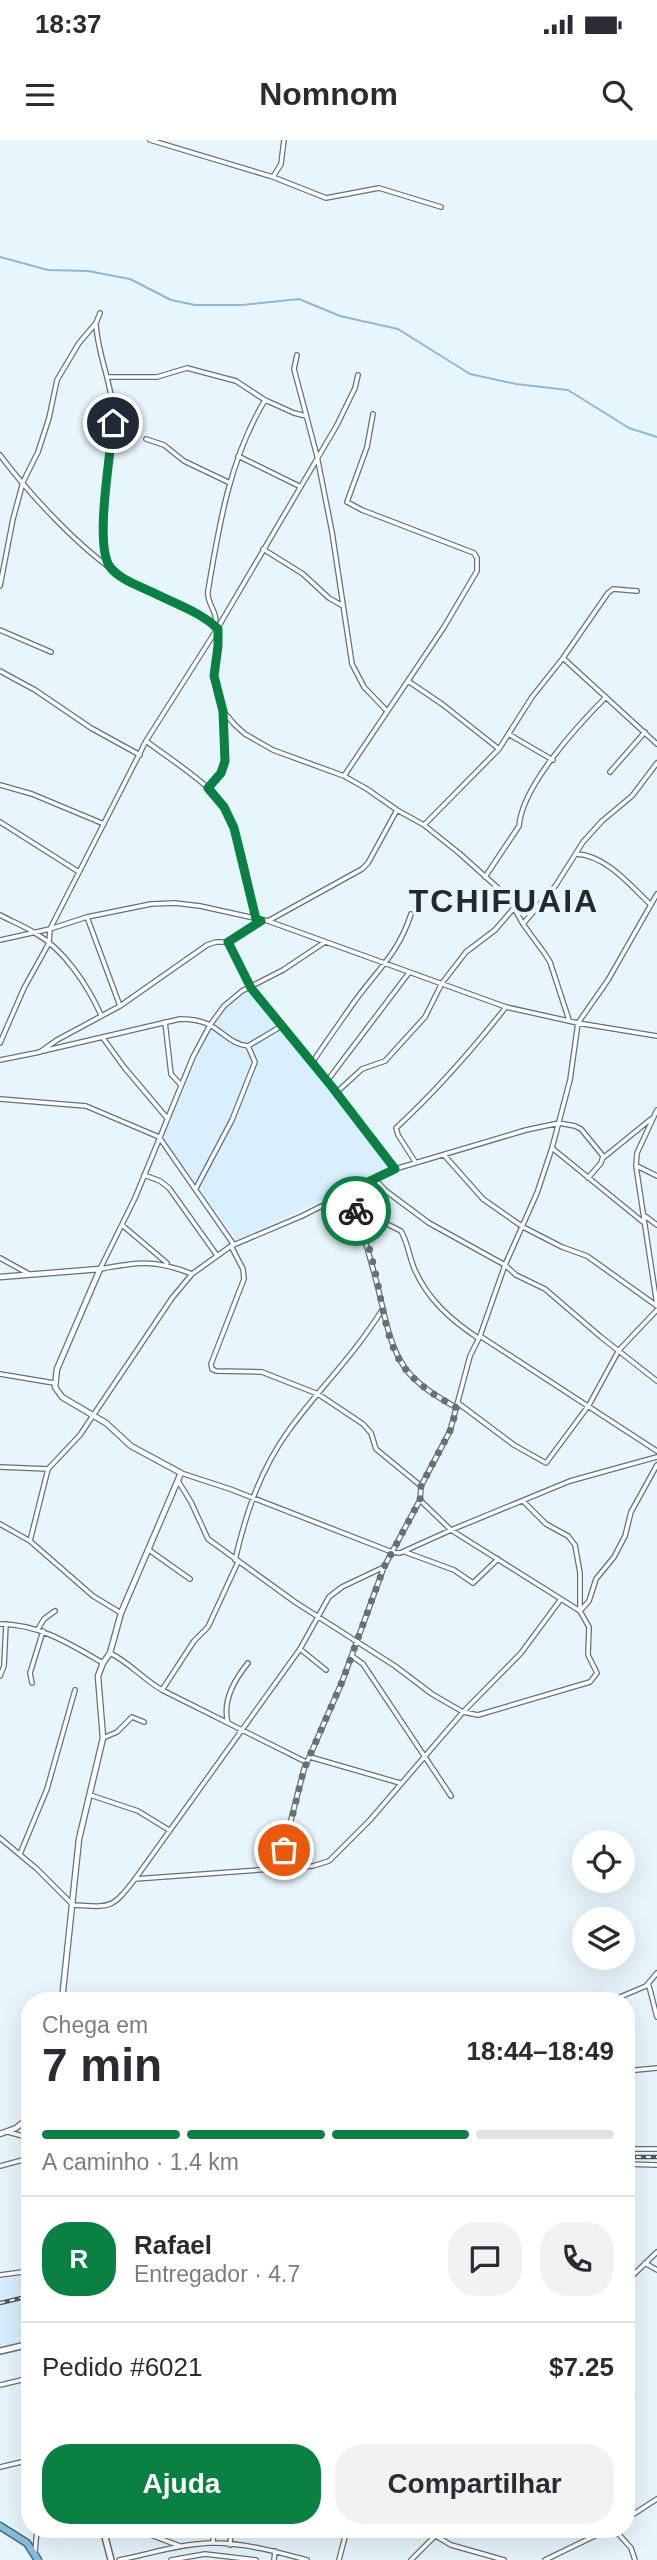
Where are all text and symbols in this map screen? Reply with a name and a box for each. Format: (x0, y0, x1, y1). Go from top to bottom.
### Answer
text: 18:37 (35, 9, 102, 39)
icon: menu (21, 76, 59, 114)
text: Nomnom (259, 76, 398, 112)
icon: search (598, 76, 636, 114)
pin (83, 393, 143, 453)
icon: home (94, 404, 132, 442)
district label: TCHIFUAIA (409, 883, 599, 919)
courier (321, 1176, 391, 1246)
icon: bike (337, 1192, 375, 1230)
pin (254, 1820, 314, 1880)
map controls (572, 1830, 635, 1970)
button: locate (572, 1830, 635, 1893)
icon: bag (265, 1831, 303, 1869)
button: layers (572, 1907, 635, 1970)
text: Chega em (42, 2012, 148, 2038)
text: 18:44–18:49 (467, 2036, 614, 2066)
text: 7 min (42, 2039, 162, 2091)
text: A caminho · 1.4 km (42, 2149, 239, 2175)
button: chat (448, 2222, 522, 2296)
button: phone (540, 2222, 614, 2296)
text: Rafael (134, 2230, 212, 2260)
text: R (70, 2244, 88, 2274)
text: Entregador · 4.7 (134, 2261, 300, 2287)
text: Pedido #6021 (42, 2352, 202, 2382)
text: $7.25 (549, 2352, 614, 2382)
button: Ajuda (42, 2444, 321, 2524)
button: Compartilhar (335, 2444, 614, 2524)

